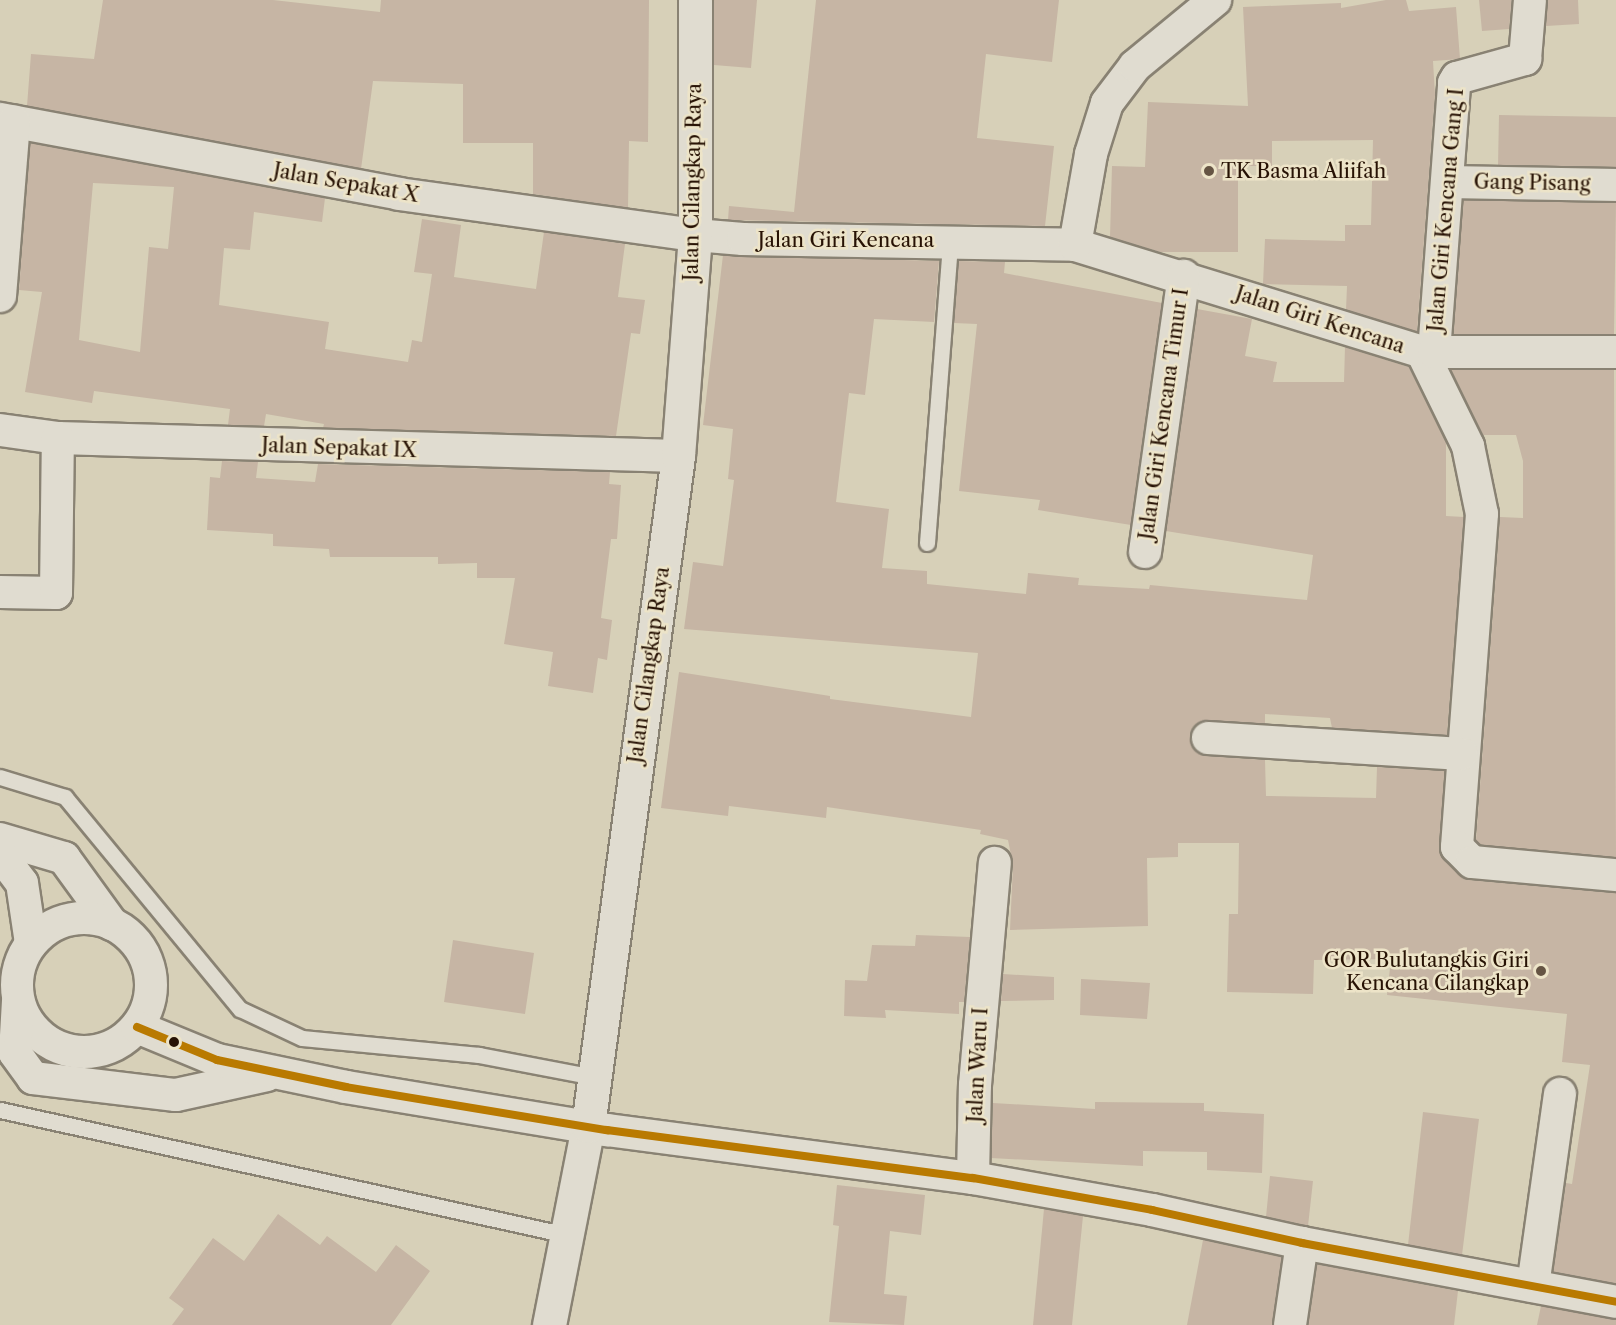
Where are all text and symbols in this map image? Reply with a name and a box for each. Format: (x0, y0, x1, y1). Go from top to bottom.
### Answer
street label: Jalan Cilangkap Raya (679, 83, 707, 281)
street label: Jalan Giri Kencana Gang I (1423, 87, 1469, 333)
street label: Jalan Sepakat X (271, 158, 421, 208)
place label: TK Basma Aliifah (1221, 159, 1388, 183)
marker: TK Basma Aliifah (1202, 164, 1216, 178)
street label: Gang Pisang (1473, 170, 1591, 196)
street label: Jalan Giri Kencana (758, 228, 934, 252)
street label: Jalan Giri Kencana (1232, 281, 1408, 359)
street label: Jalan Giri Kencana Timur I (1134, 286, 1194, 542)
street label: Jalan Sepakat IX (261, 433, 417, 463)
street label: Jalan Cilangkap Raya (623, 565, 675, 765)
place label: GOR Bulutangkis Giri Kencana Cilangkap (1323, 948, 1529, 995)
marker: GOR Bulutangkis Giri Kencana Cilangkap (1534, 964, 1548, 978)
street label: Jalan Waru I (963, 1006, 993, 1124)
unlabelled marker (168, 1036, 180, 1048)

